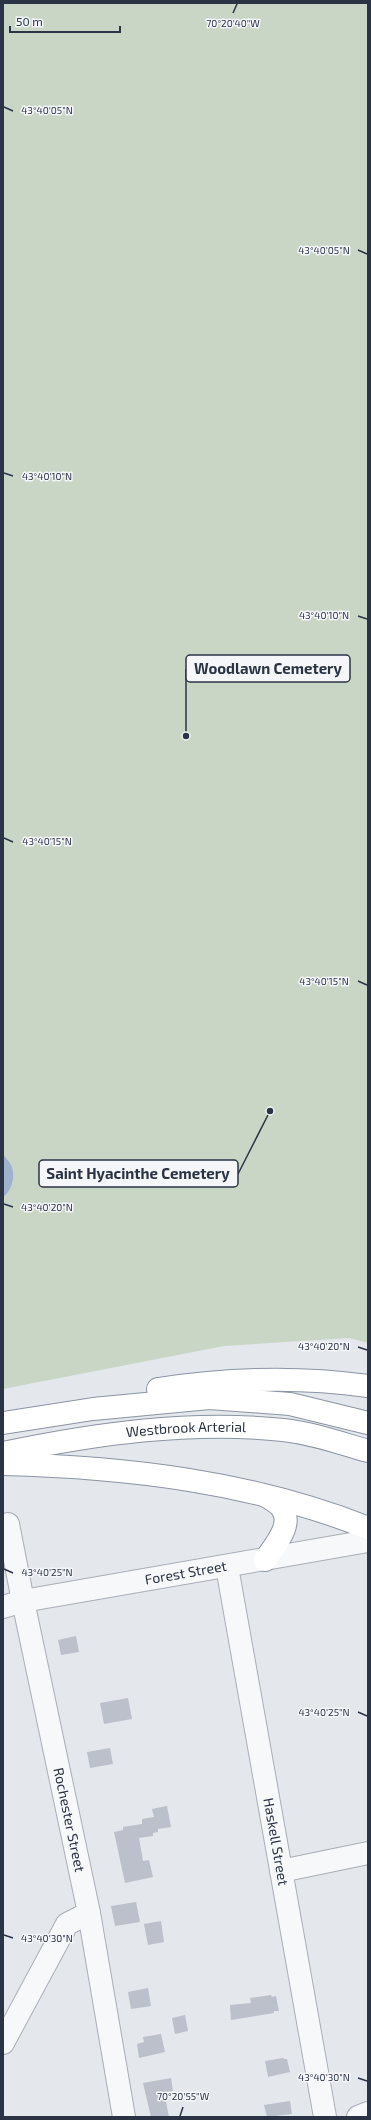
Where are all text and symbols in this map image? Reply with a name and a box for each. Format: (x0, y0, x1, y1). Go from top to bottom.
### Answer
scale bar (10, 8, 120, 34)
text: 50 m (16, 14, 43, 28)
text: 70°20'40"W (206, 17, 260, 29)
text: 43°40'05"N (21, 104, 73, 116)
text: 43°40'05"N (298, 244, 350, 256)
text: 43°40'10"N (22, 470, 72, 482)
text: 43°40'10"N (299, 609, 349, 621)
callout: Woodlawn Cemetery (186, 655, 350, 682)
text: Woodlawn Cemetery (194, 659, 343, 678)
text: 43°40'15"N (22, 835, 72, 847)
text: 43°40'15"N (299, 975, 349, 987)
callout: Saint Hyacinthe Cemetery (39, 1160, 238, 1187)
text: Saint Hyacinthe Cemetery (46, 1164, 230, 1183)
text: 43°40'20"N (21, 1201, 73, 1213)
text: 43°40'20"N (298, 1340, 350, 1352)
street label: Westbrook Arterial (125, 1418, 247, 1440)
street label: Forest Street (143, 1557, 228, 1588)
text: 43°40'25"N (21, 1566, 73, 1578)
text: 43°40'25"N (298, 1706, 350, 1718)
street label: Rochester Street (50, 1766, 89, 1873)
street label: Haskell Street (260, 1796, 293, 1887)
text: 43°40'30"N (21, 1932, 73, 1944)
text: 43°40'30"N (298, 2071, 350, 2083)
text: 70°20'55"W (157, 2090, 210, 2102)

